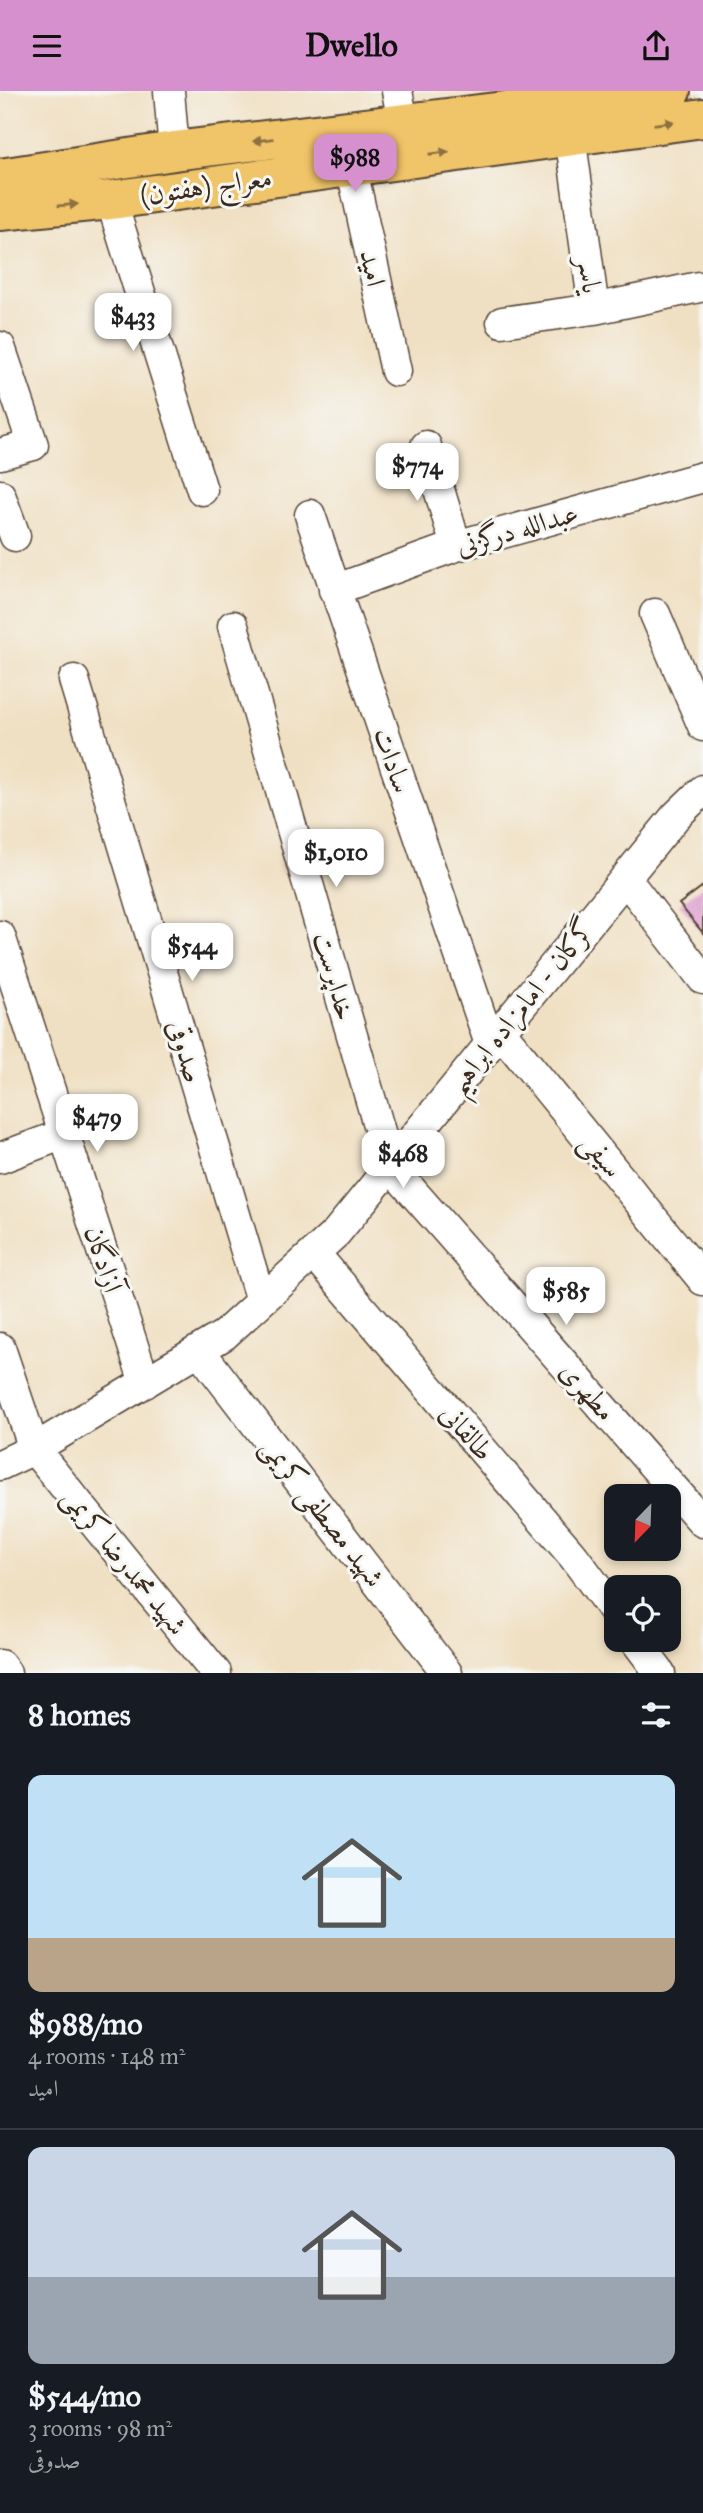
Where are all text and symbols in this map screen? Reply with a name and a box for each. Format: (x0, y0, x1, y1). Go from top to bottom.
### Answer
text: Dwello (305, 26, 398, 65)
icon: menu (28, 27, 66, 65)
icon: share (637, 27, 675, 65)
one-way arrow (653, 117, 675, 128)
one-way arrow (252, 134, 274, 145)
pin: $988 (314, 134, 396, 194)
text: $988 (330, 143, 380, 171)
one-way arrow (428, 147, 450, 158)
street label: معراج (هفتون) (138, 159, 275, 220)
one-way arrow (57, 199, 79, 210)
street label: امید (352, 246, 394, 290)
street label: یاسر (569, 251, 610, 297)
pin: $433 (92, 293, 174, 353)
text: $433 (110, 302, 156, 330)
pin: $774 (376, 443, 458, 503)
text: $774 (392, 452, 442, 480)
street label: عبدالله درگزنی (451, 494, 582, 563)
street label: سادات (366, 723, 420, 797)
pin: $1,010 (279, 829, 393, 889)
text: $1,010 (304, 838, 368, 866)
street label: گرکان - امامزاده ابراهیم (439, 910, 610, 1107)
pin: $544 (151, 923, 233, 983)
street label: خداپرست (305, 928, 364, 1024)
text: $544 (167, 932, 217, 960)
street label: صدوقی (160, 1015, 212, 1087)
pin: $479 (56, 1095, 138, 1154)
text: $479 (72, 1103, 122, 1131)
street label: سیفی (571, 1125, 631, 1187)
pin: $468 (362, 1131, 444, 1190)
text: $468 (378, 1139, 428, 1167)
street label: آزادگان (77, 1221, 132, 1300)
pin: $585 (525, 1267, 607, 1327)
text: $585 (542, 1276, 590, 1304)
street label: مطهری (552, 1354, 624, 1428)
street label: طالقانی (433, 1396, 501, 1468)
street label: شهید مصطفی کریمی (251, 1430, 392, 1596)
street label: شهید محمدرضا کریمی (53, 1480, 195, 1643)
north arrow (604, 1484, 681, 1561)
map controls (604, 1484, 681, 1652)
button: locate (604, 1575, 681, 1652)
icon: filters (637, 1696, 675, 1734)
text: 8 homes (28, 1697, 131, 1733)
icon: home (289, 1820, 415, 1946)
text: $988/mo (28, 2006, 143, 2042)
text: 4 rooms · 148 m² (28, 2042, 185, 2070)
text: امید (28, 2074, 58, 2102)
icon: home (289, 2192, 415, 2318)
text: $544/mo (28, 2378, 141, 2414)
text: 3 rooms · 98 m² (28, 2414, 172, 2442)
text: صدوقی (28, 2446, 81, 2474)

